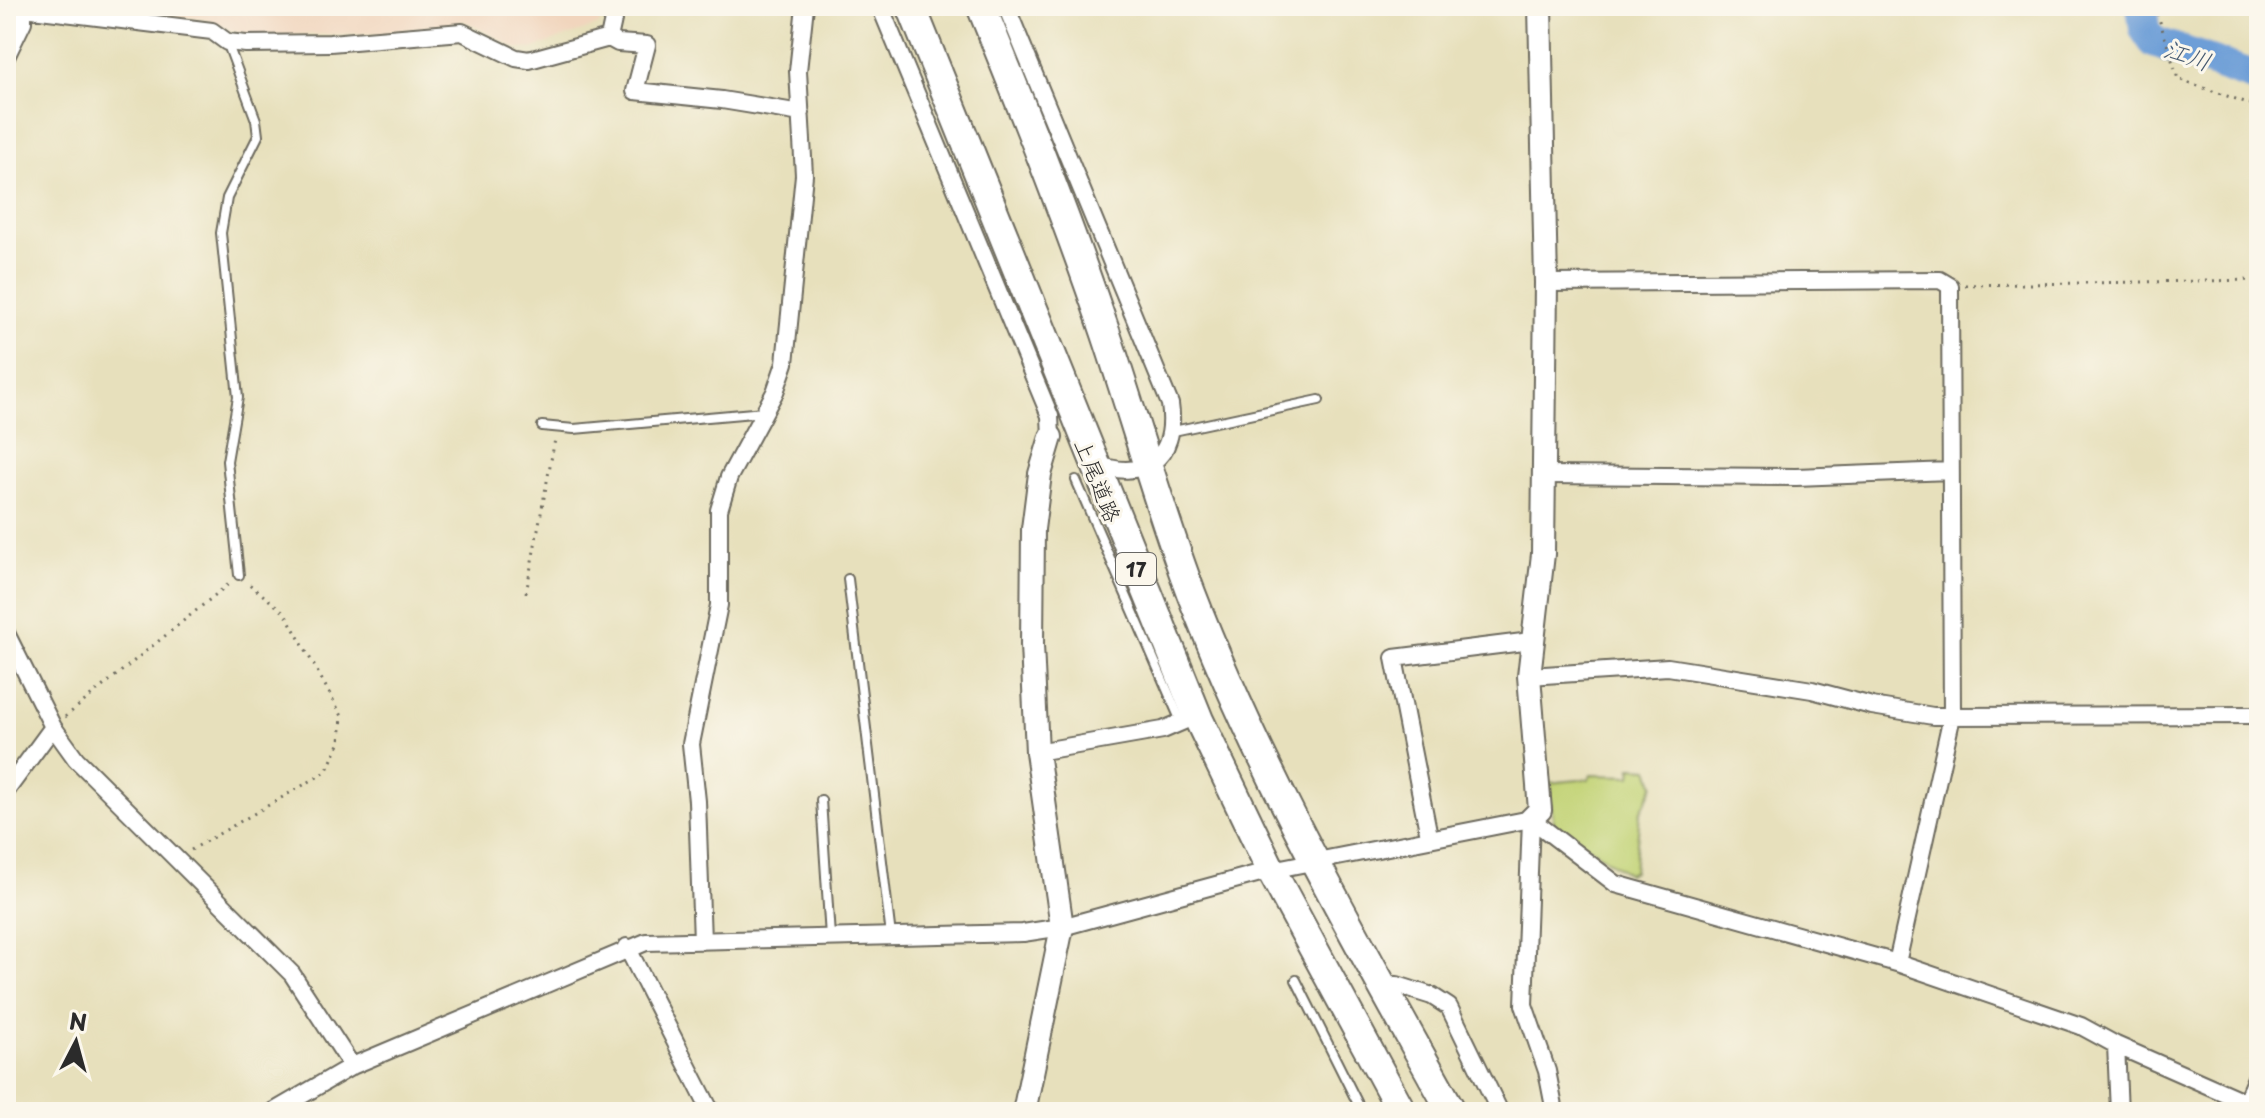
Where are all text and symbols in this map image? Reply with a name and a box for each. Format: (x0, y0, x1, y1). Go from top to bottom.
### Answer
water label: 江川 (2159, 29, 2217, 79)
street label: 上尾道路 (1067, 433, 1131, 527)
road number: 17 (1116, 553, 1156, 585)
north arrow (36, 1002, 116, 1082)
text: N (68, 1003, 89, 1038)

